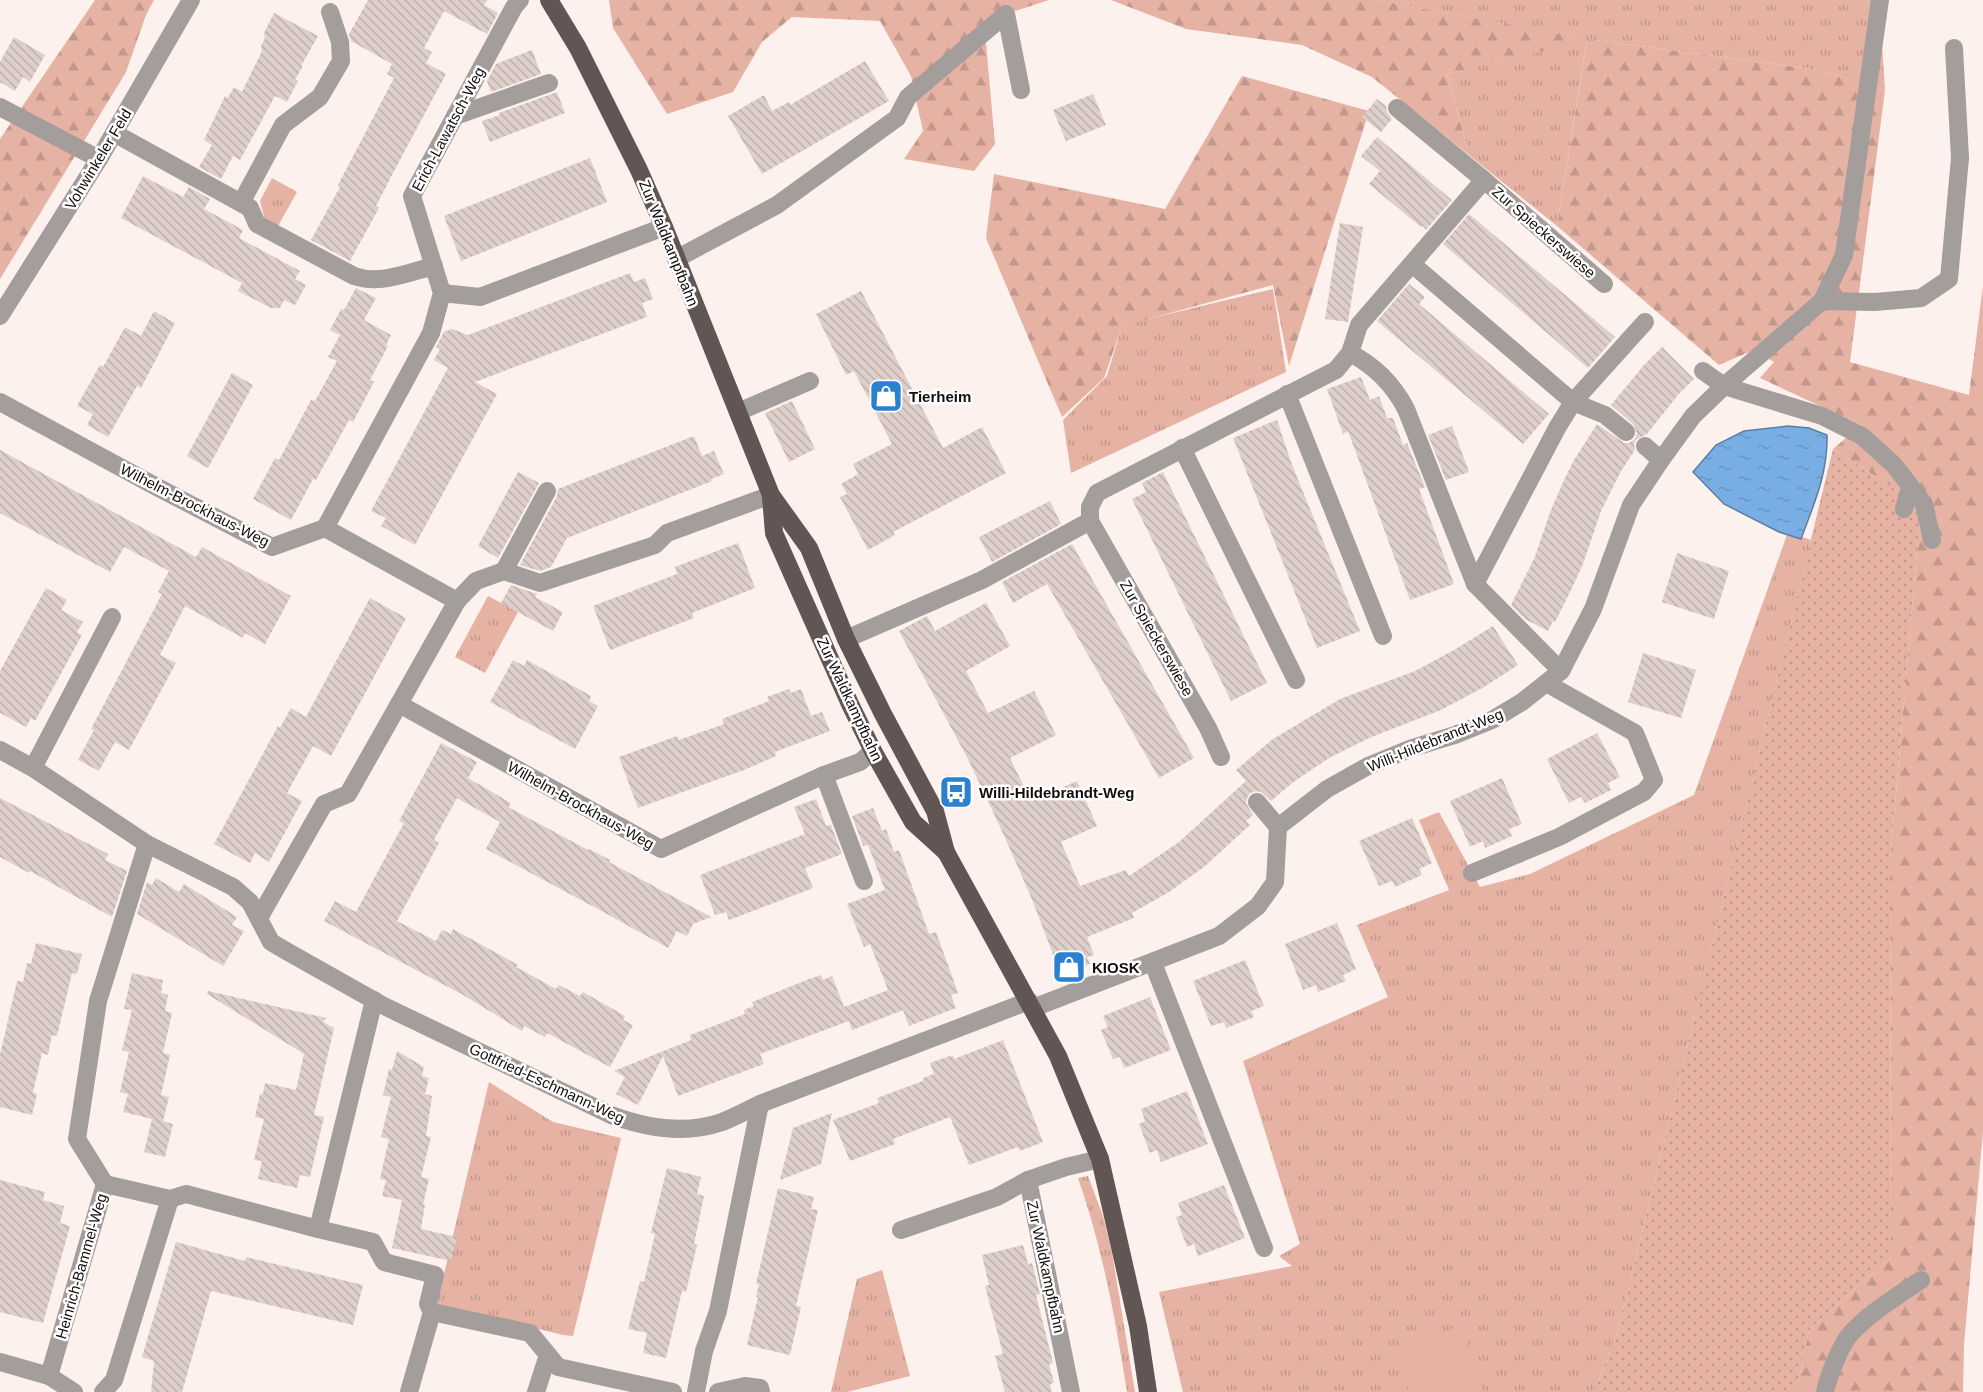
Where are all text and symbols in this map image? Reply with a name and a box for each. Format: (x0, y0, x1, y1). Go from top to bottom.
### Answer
street label: Erich-Lawatsch-Weg (408, 64, 488, 194)
street label: Vohwinkeler Feld (61, 106, 135, 212)
street label: Zur Waldkampfbahn (636, 177, 702, 309)
street label: Zur Spieckerswiese (1489, 183, 1599, 281)
shop icon: Tierheim (868, 378, 904, 414)
place label: Tierheim (909, 388, 971, 405)
street label: Wilhelm-Brockhaus-Weg (118, 460, 272, 550)
street label: Zur Spieckerswiese (1117, 577, 1197, 699)
street label: Zur Waldkampfbahn (814, 634, 886, 764)
street label: Willi-Hildebrandt-Weg (1365, 705, 1505, 775)
street label: Wilhelm-Brockhaus-Weg (505, 758, 657, 852)
bus stop icon: Willi-Hildebrandt-Weg (938, 774, 974, 810)
place label: Willi-Hildebrandt-Weg (979, 784, 1134, 801)
shop icon: KIOSK (1051, 949, 1087, 985)
place label: KIOSK (1092, 959, 1140, 976)
street label: Gottfried-Eschmann-Weg (467, 1040, 627, 1126)
street label: Heinrich-Bammel-Weg (52, 1191, 110, 1341)
street label: Zur Waldkampfbahn (1024, 1199, 1068, 1335)

